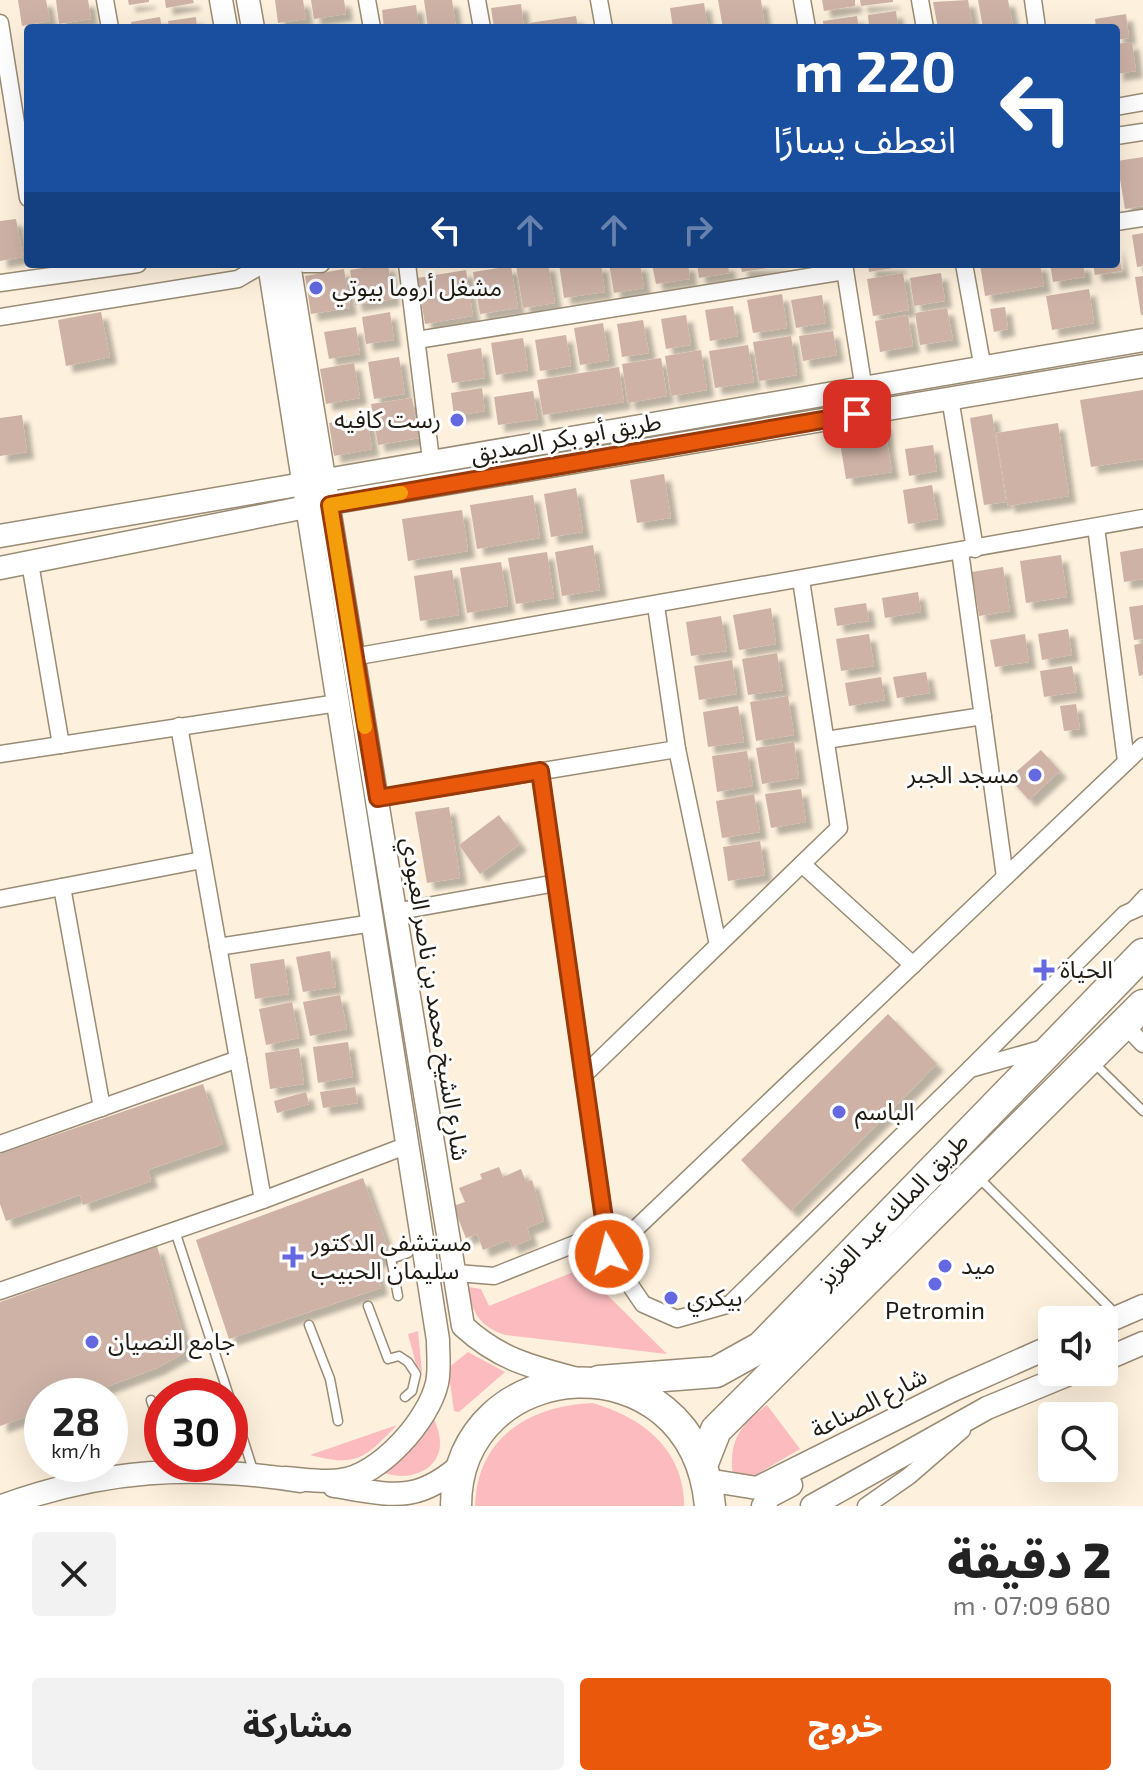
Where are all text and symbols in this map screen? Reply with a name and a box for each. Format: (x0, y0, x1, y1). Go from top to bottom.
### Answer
text: 220 m (794, 36, 956, 103)
icon: left (984, 56, 1088, 160)
text: انعطف يسارًا (773, 117, 956, 160)
icon: left (424, 208, 468, 252)
icon: ahead (508, 208, 552, 252)
icon: ahead (592, 208, 636, 252)
icon: right (676, 208, 720, 252)
place label: مشغل أروما بيوتي (332, 272, 502, 307)
marker: مشغل أروما بيوتي (307, 279, 325, 297)
pin (823, 380, 891, 448)
icon: arrive (835, 392, 879, 436)
place label: رست كافيه (334, 404, 441, 434)
street label: طريق أبو بكر الصديق (468, 405, 664, 470)
marker: رست كافيه (448, 411, 466, 429)
place label: مسجد الجبر (907, 759, 1019, 789)
marker: مسجد الجبر (1026, 766, 1044, 784)
street label: شارع الشيخ محمد بن ناصر العبودي (391, 835, 476, 1164)
place label: الحياة (1060, 954, 1113, 983)
marker: الحياة (1035, 961, 1053, 979)
place label: الباسم (855, 1096, 914, 1129)
marker: الباسم (830, 1103, 848, 1121)
street label: طريق الملك عبد العزيز (809, 1126, 975, 1296)
position arrow (567, 1212, 651, 1296)
place label: مستشفى الدكتور سليمان الحبيب (310, 1227, 472, 1285)
marker: مستشفى الدكتور سليمان الحبيب (282, 1246, 304, 1268)
place label: ميد (961, 1250, 995, 1279)
marker: ميد (936, 1257, 954, 1275)
marker: Petromin (926, 1275, 944, 1293)
place label: بيكري (687, 1282, 742, 1317)
marker: بيكري (662, 1289, 680, 1307)
place label: Petromin (885, 1295, 985, 1324)
map controls (1038, 1306, 1118, 1482)
button: sound (1038, 1306, 1118, 1386)
place label: جامع النصيان (108, 1326, 235, 1359)
marker: جامع النصيان (83, 1333, 101, 1351)
street label: شارع الصناعة (806, 1360, 933, 1447)
speed limit sign: 30 (144, 1378, 248, 1482)
text: 28 (52, 1396, 100, 1444)
button: search (1038, 1402, 1118, 1482)
text: km/h (51, 1438, 101, 1462)
text: 2 دقيقة (947, 1530, 1111, 1588)
button: close (32, 1532, 116, 1616)
text: 680 m · 07:09 (953, 1589, 1111, 1620)
button: مشاركة (32, 1678, 564, 1770)
button: خروج (580, 1678, 1111, 1770)

